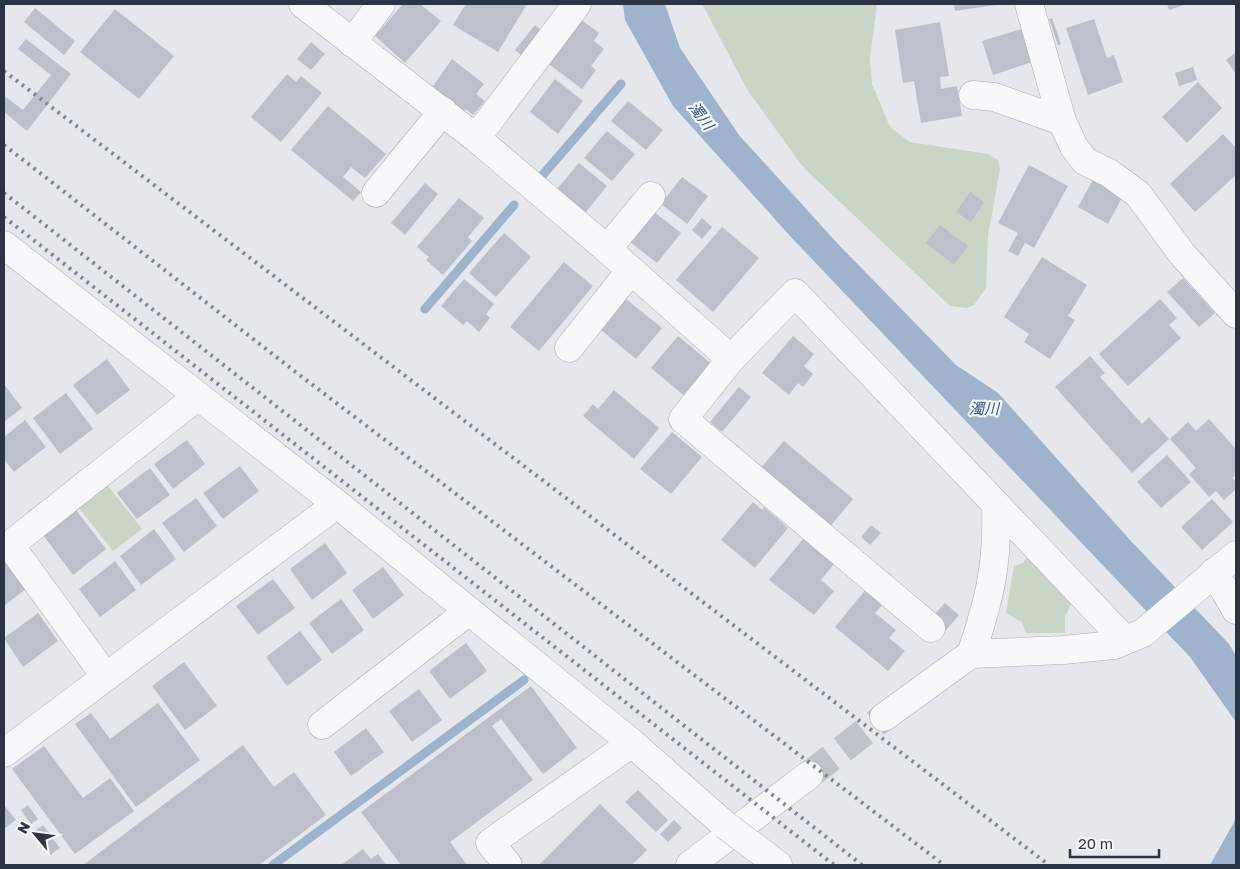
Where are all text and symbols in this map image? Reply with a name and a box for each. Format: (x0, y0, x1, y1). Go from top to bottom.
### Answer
water label: 濁川 (686, 98, 719, 134)
water label: 濁川 (969, 399, 1001, 417)
north arrow (10, 809, 60, 859)
text: N (13, 819, 33, 836)
scale bar (1070, 826, 1159, 858)
text: 20 m (1078, 834, 1113, 852)

